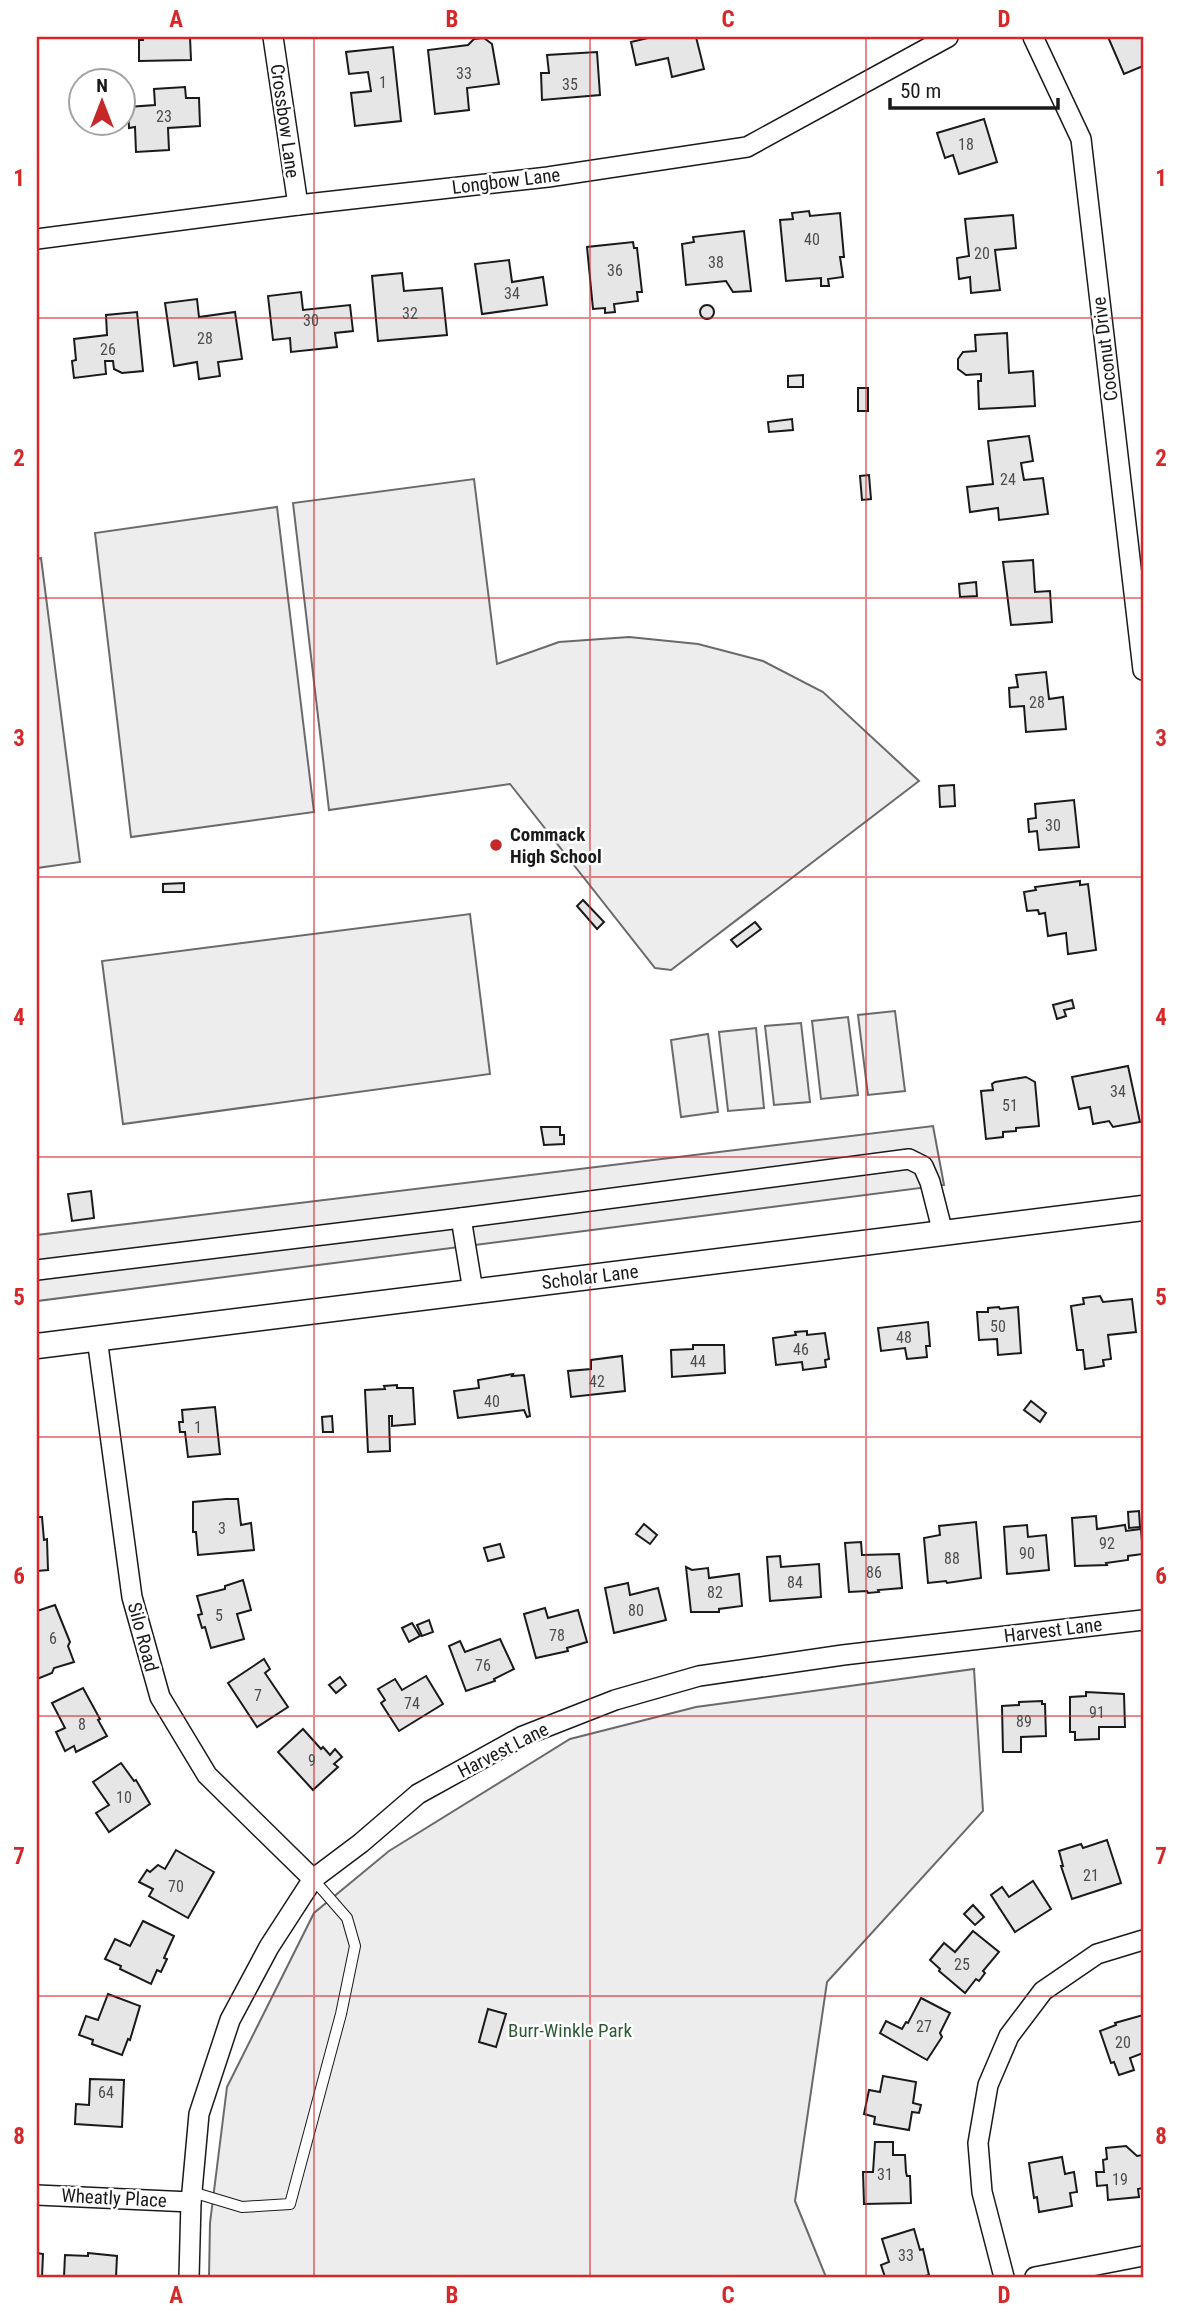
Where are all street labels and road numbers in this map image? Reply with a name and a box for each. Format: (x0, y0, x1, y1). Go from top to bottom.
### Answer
street label: Crossbow Lane (266, 62, 304, 180)
street label: Longbow Lane (450, 163, 562, 199)
street label: Coconut Drive (1087, 295, 1123, 402)
street label: Scholar Lane (540, 1260, 640, 1294)
street label: Silo Road (123, 1600, 163, 1674)
street label: Harvest Lane (1003, 1613, 1103, 1647)
street label: Harvest Lane (454, 1717, 552, 1783)
street label: Wheatly Place (61, 2184, 167, 2212)

